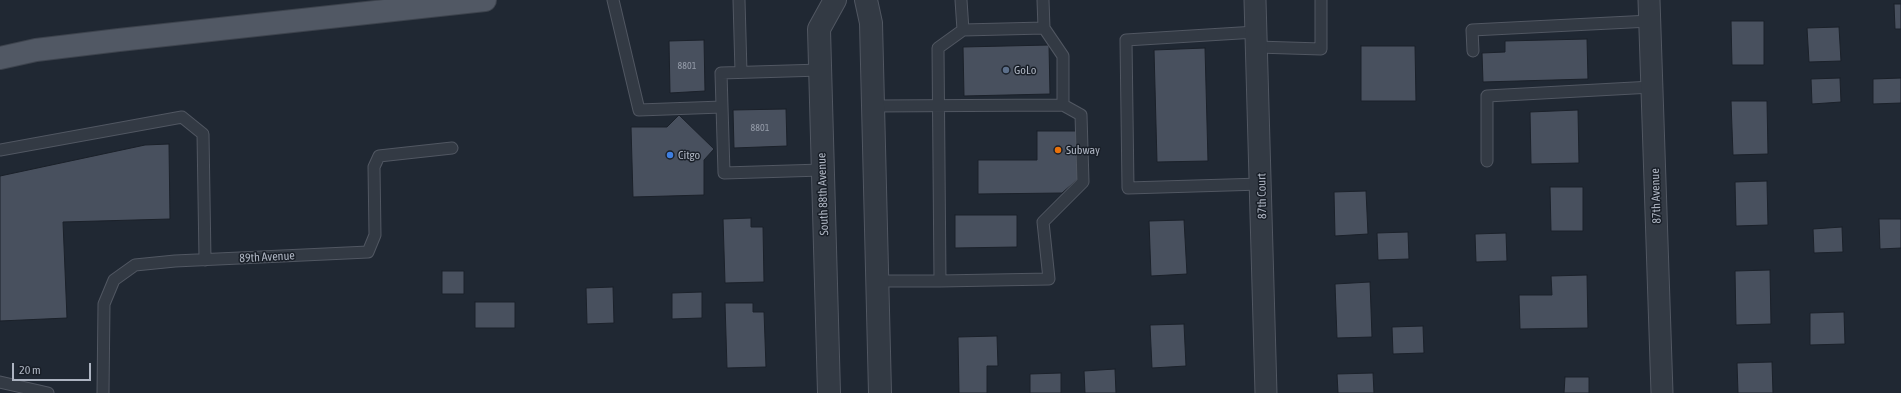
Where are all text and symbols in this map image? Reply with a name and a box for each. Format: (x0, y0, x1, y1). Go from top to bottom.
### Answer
house number: 8801 (678, 60, 696, 72)
place label: GoLo (1014, 63, 1036, 77)
marker: GoLo (1001, 65, 1011, 75)
house number: 8801 (751, 122, 769, 134)
place label: Subway (1066, 143, 1100, 157)
marker: Subway (1053, 145, 1063, 155)
place label: Citgo (678, 148, 700, 162)
marker: Citgo (665, 150, 675, 160)
street label: South 88th Avenue (814, 152, 832, 236)
street label: 87th Avenue (1648, 168, 1664, 224)
street label: 87th Court (1254, 173, 1270, 219)
street label: 89th Avenue (239, 248, 295, 266)
scale bar (14, 355, 93, 381)
text: 20 m (19, 363, 41, 377)

